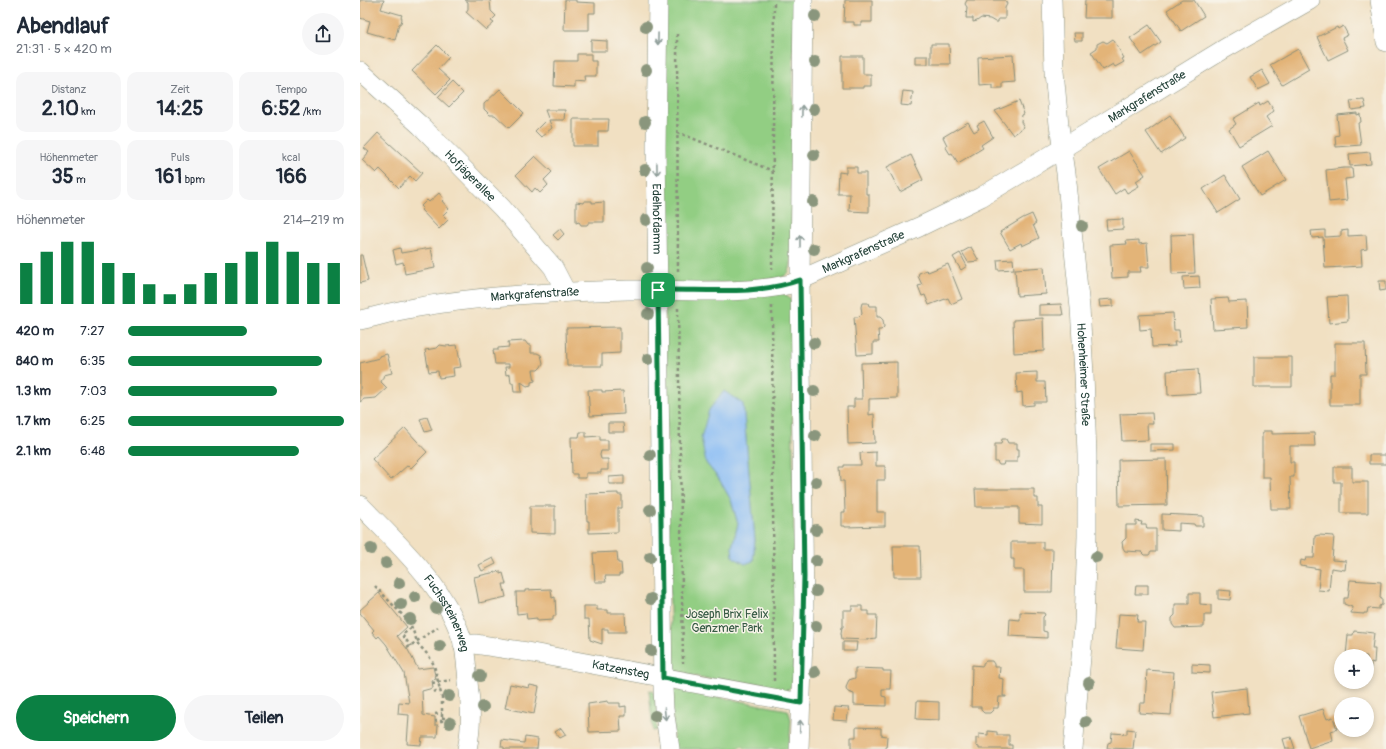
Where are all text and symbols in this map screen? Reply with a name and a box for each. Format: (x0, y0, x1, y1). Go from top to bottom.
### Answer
text: Abendlauf (16, 12, 110, 40)
button: share (302, 13, 344, 55)
one-way arrow (654, 32, 662, 45)
text: 21:31 · 5 × 420 m (16, 41, 112, 57)
street label: Markgrafenstraße (1106, 67, 1189, 126)
text: Distanz (51, 83, 86, 96)
text: Zeit (170, 83, 190, 96)
text: Tempo (276, 83, 307, 96)
text: 2.10 (42, 96, 79, 121)
text: 14:25 (157, 96, 203, 121)
text: 6:52 (261, 96, 300, 121)
text: km (79, 105, 96, 118)
text: /km (300, 105, 321, 118)
one-way arrow (798, 105, 805, 118)
street label: Hofjägerallee (441, 147, 499, 205)
text: Höhenmeter (39, 151, 98, 164)
text: Puls (170, 151, 190, 164)
text: kcal (282, 151, 300, 164)
one-way arrow (653, 162, 661, 175)
text: 35 (52, 164, 74, 189)
text: 161 (155, 164, 182, 189)
text: 166 (276, 164, 307, 189)
text: m (74, 173, 86, 186)
text: bpm (182, 173, 205, 186)
street label: Edelhofdamm (648, 183, 664, 255)
text: Höhenmeter (16, 212, 85, 228)
text: 214–219 m (283, 212, 344, 228)
street label: Markgrafenstraße (820, 227, 907, 277)
one-way arrow (796, 235, 804, 248)
pin (641, 273, 675, 307)
icon: arrive (647, 279, 669, 301)
street label: Markgrafenstraße (490, 285, 579, 305)
street label: Hohenheimer Straße (1073, 322, 1093, 426)
text: 420 m (16, 323, 54, 339)
text: 7:27 (80, 323, 105, 339)
text: 840 m (16, 353, 53, 369)
text: 6:35 (80, 353, 105, 369)
text: 1.3 km (16, 383, 51, 399)
text: 7:03 (80, 383, 106, 399)
text: 1.7 km (16, 413, 51, 429)
text: 6:25 (80, 413, 105, 429)
text: 2.1 km (16, 443, 51, 459)
text: 6:48 (80, 443, 105, 459)
street label: Fuchssteinerweg (420, 572, 472, 653)
park label: Joseph Brix Felix Genzmer Park (686, 607, 768, 636)
map controls (1334, 649, 1374, 737)
button: + (1334, 649, 1374, 689)
street label: Katzensteg (591, 657, 651, 683)
button: Speichern (16, 695, 176, 741)
button: Teilen (184, 695, 344, 741)
button: − (1334, 697, 1374, 737)
one-way arrow (661, 707, 669, 720)
one-way arrow (797, 720, 804, 733)

